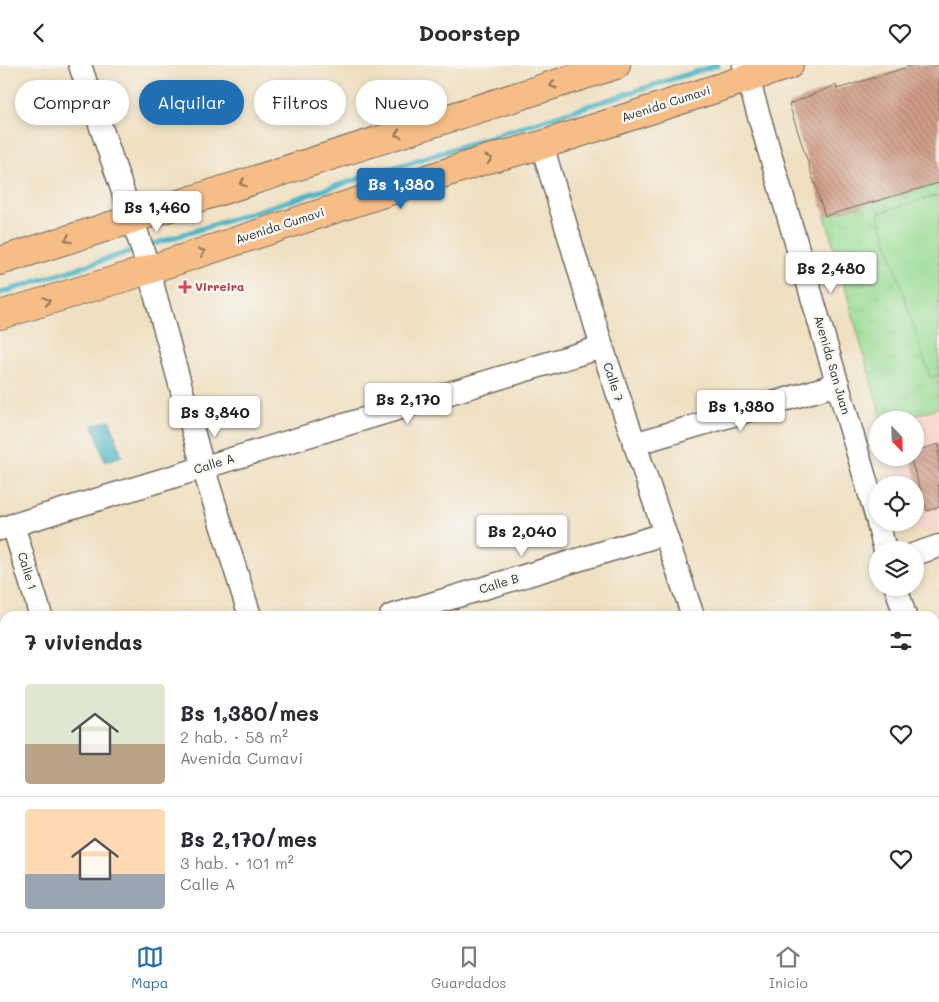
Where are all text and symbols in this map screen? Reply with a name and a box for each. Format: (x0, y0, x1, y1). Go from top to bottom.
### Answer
text: Doorstep (419, 18, 520, 47)
icon: back (25, 19, 53, 47)
icon: heart (886, 19, 914, 47)
one-way arrow (549, 79, 557, 89)
chip: Comprar (15, 80, 129, 125)
chip: Alquilar (139, 80, 244, 125)
chip: Filtros (254, 80, 346, 125)
chip: Nuevo (356, 80, 447, 125)
street label: Avenida Cumavi (619, 81, 712, 125)
one-way arrow (394, 128, 402, 138)
one-way arrow (485, 154, 493, 164)
pin: Bs 1,380 (349, 167, 453, 210)
text: Bs 1,380 (368, 173, 434, 194)
one-way arrow (239, 177, 247, 187)
pin: Bs 1,460 (105, 191, 209, 233)
text: Bs 1,460 (124, 196, 190, 217)
street label: Avenida Cumavi (233, 203, 326, 247)
one-way arrow (64, 233, 73, 243)
one-way arrow (197, 247, 205, 257)
pin: Bs 2,480 (779, 251, 883, 294)
text: Bs 2,480 (797, 257, 865, 278)
place label: Virreira (195, 278, 244, 294)
marker: Virreira (179, 281, 191, 293)
one-way arrow (42, 296, 50, 306)
street label: Avenida San Juan (811, 313, 855, 416)
street label: Calle 7 (600, 360, 628, 403)
pin: Bs 2,170 (356, 383, 460, 425)
text: Bs 2,170 (376, 388, 440, 409)
pin: Bs 1,380 (689, 389, 793, 432)
pin: Bs 3,840 (163, 395, 267, 438)
text: Bs 1,380 (708, 395, 774, 416)
text: Bs 3,840 (180, 401, 250, 422)
north arrow (869, 411, 924, 466)
map controls (869, 411, 924, 596)
street label: Calle A (191, 449, 236, 477)
button: locate (869, 476, 924, 531)
pin: Bs 2,040 (470, 515, 574, 557)
text: Bs 2,040 (487, 520, 557, 541)
button: layers (869, 541, 924, 596)
street label: Calle 1 (15, 550, 41, 592)
street label: Calle B (477, 569, 521, 597)
icon: filters (887, 627, 915, 655)
text: 7 viviendas (25, 628, 143, 655)
text: Bs 1,380/mes (180, 699, 319, 726)
icon: home (65, 704, 125, 764)
icon: heart (887, 720, 915, 748)
text: 2 hab. · 58 m² (180, 726, 288, 747)
text: Avenida Cumavi (180, 747, 303, 768)
text: Bs 2,170/mes (180, 825, 317, 852)
icon: home (65, 829, 125, 889)
icon: heart (887, 845, 915, 873)
text: 3 hab. · 101 m² (180, 852, 294, 873)
text: Calle A (180, 873, 236, 894)
tab: Mapa (131, 943, 168, 992)
tab: Guardados (431, 943, 506, 992)
tab: Inicio (769, 943, 808, 992)

